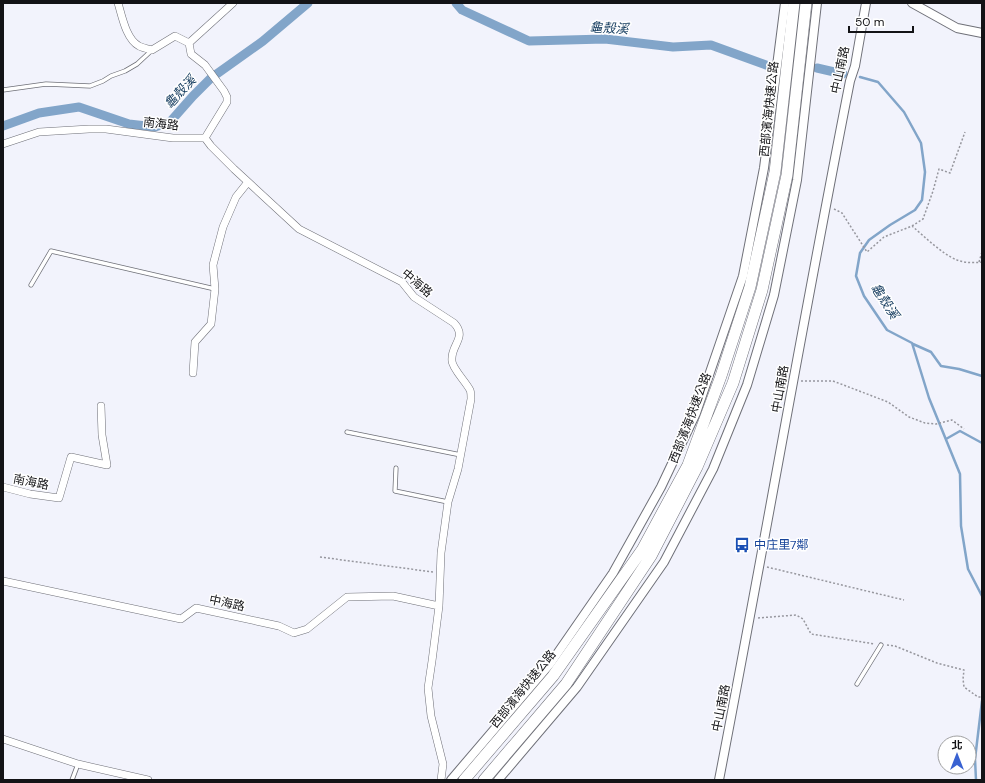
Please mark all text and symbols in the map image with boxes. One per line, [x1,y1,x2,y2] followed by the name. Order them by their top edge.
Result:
[849,8,913,34] scale bar
[855,14,884,30] text: 50 m
[589,18,631,38] water label: 龜殼溪
[827,45,853,95] street label: 中山南路
[756,60,782,158] street label: 西部濱海快速公路
[160,70,201,112] water label: 龜殼溪
[142,114,180,134] street label: 南海路
[398,265,436,301] street label: 中海路
[867,280,904,324] water label: 龜殼溪
[768,364,792,414] street label: 中山南路
[665,370,715,466] street label: 西部濱海快速公路
[12,471,50,493] street label: 南海路
[733,536,751,554] bus stop icon: 中庄里7鄰
[754,537,808,553] place label: 中庄里7鄰
[208,591,246,615] street label: 中海路
[487,647,559,731] street label: 西部濱海快速公路
[709,683,733,733] street label: 中山南路
[937,735,977,775] north arrow
[952,738,963,752] text: 北

